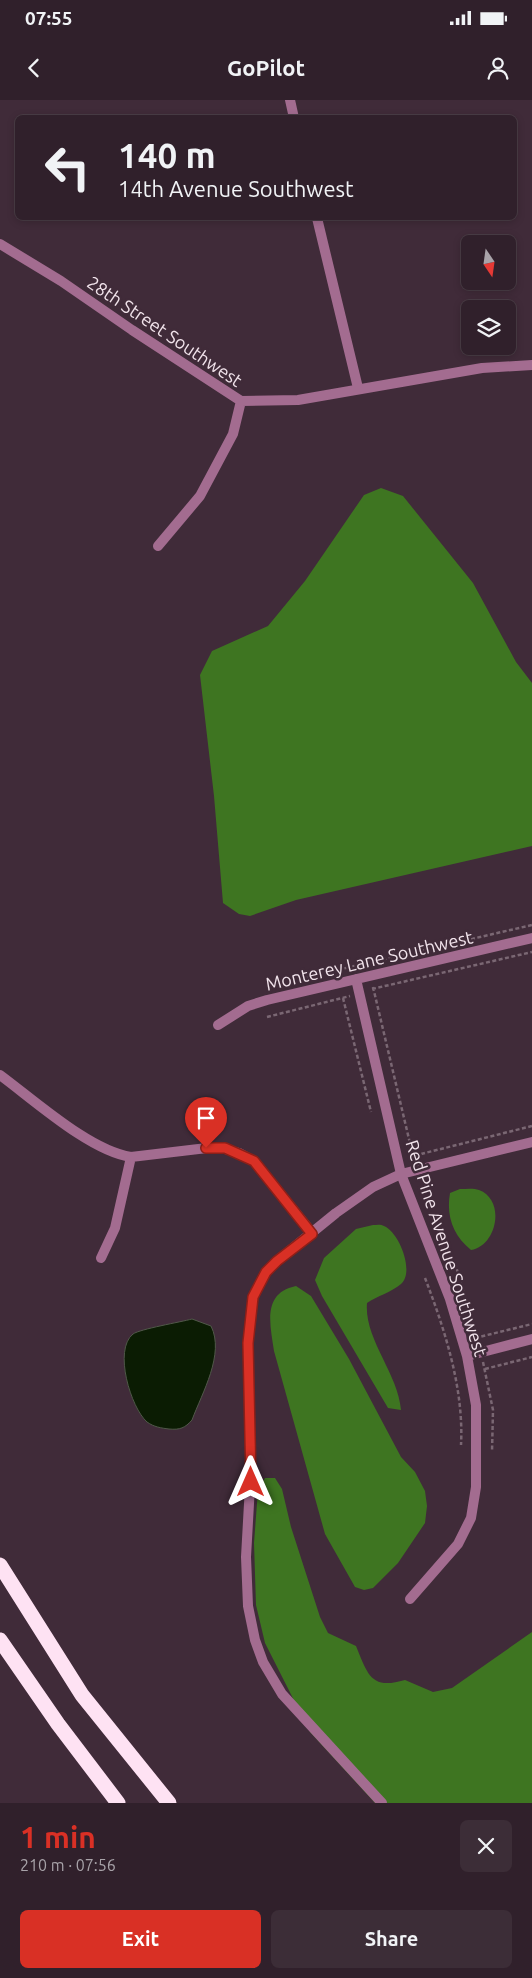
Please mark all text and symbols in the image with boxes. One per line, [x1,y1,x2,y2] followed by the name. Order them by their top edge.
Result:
[25,7,73,29] text: 07:55
[20,54,48,82] icon: back
[484,54,512,82] icon: person
[227,55,305,80] text: GoPilot
[35,135,100,200] icon: left
[118,135,216,175] text: 140 m
[118,176,354,201] text: 14th Avenue Southwest
[461,235,516,290] north arrow
[461,235,516,355] map controls
[84,272,246,390] street label: 28th Street Southwest
[461,300,516,355] button: layers
[263,926,475,994] street label: Monterey Lane Southwest
[185,1097,227,1148] pin
[192,1104,220,1132] icon: arrive
[403,1137,491,1359] street label: Red Pine Avenue Southwest
[224,1455,276,1507] position arrow
[20,1820,96,1854] text: 1 min
[460,1820,512,1872] button: close
[20,1856,116,1874] text: 210 m · 07:56
[20,1910,261,1968] button: Exit
[271,1910,512,1968] button: Share

